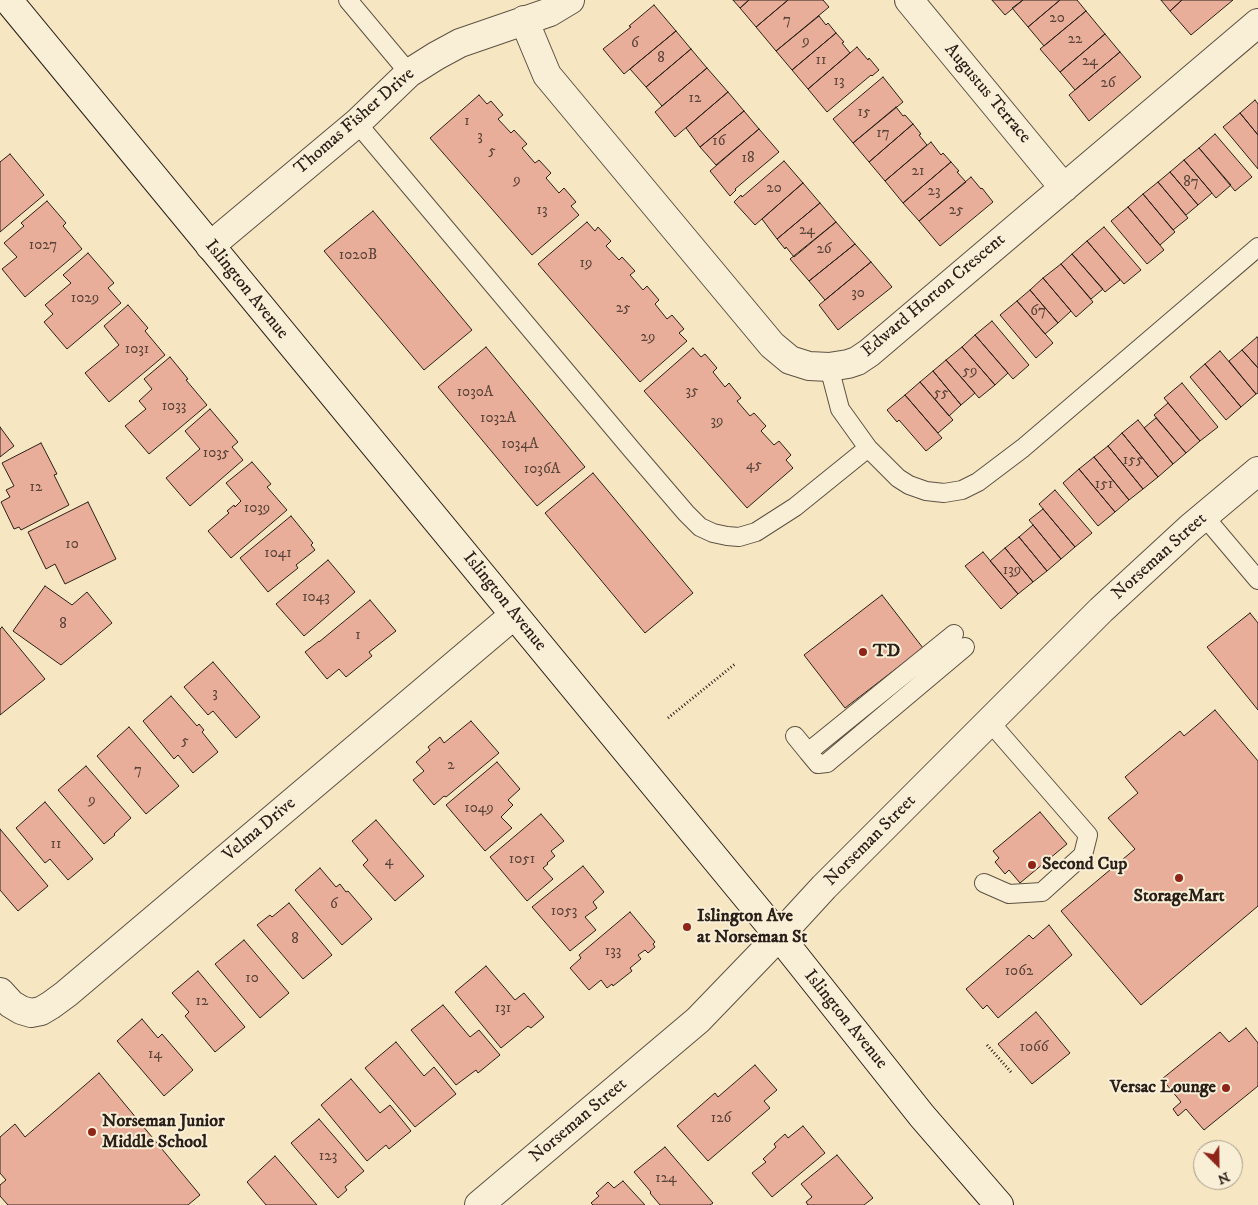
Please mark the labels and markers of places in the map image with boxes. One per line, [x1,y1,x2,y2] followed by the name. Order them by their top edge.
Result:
[873,641,900,663] place label: TD
[857,646,869,658] marker: TD
[1042,854,1127,876] place label: Second Cup
[1026,859,1038,871] marker: Second Cup
[1173,872,1185,884] marker: StorageMart
[1133,886,1225,908] place label: StorageMart
[697,906,807,949] place label: Islington Ave at Norseman St
[681,921,693,933] marker: Islington Ave at Norseman St
[1110,1077,1216,1099] place label: Versac Lounge
[1220,1082,1232,1094] marker: Versac Lounge
[102,1111,225,1154] place label: Norseman Junior Middle School
[86,1126,98,1138] marker: Norseman Junior Middle School

